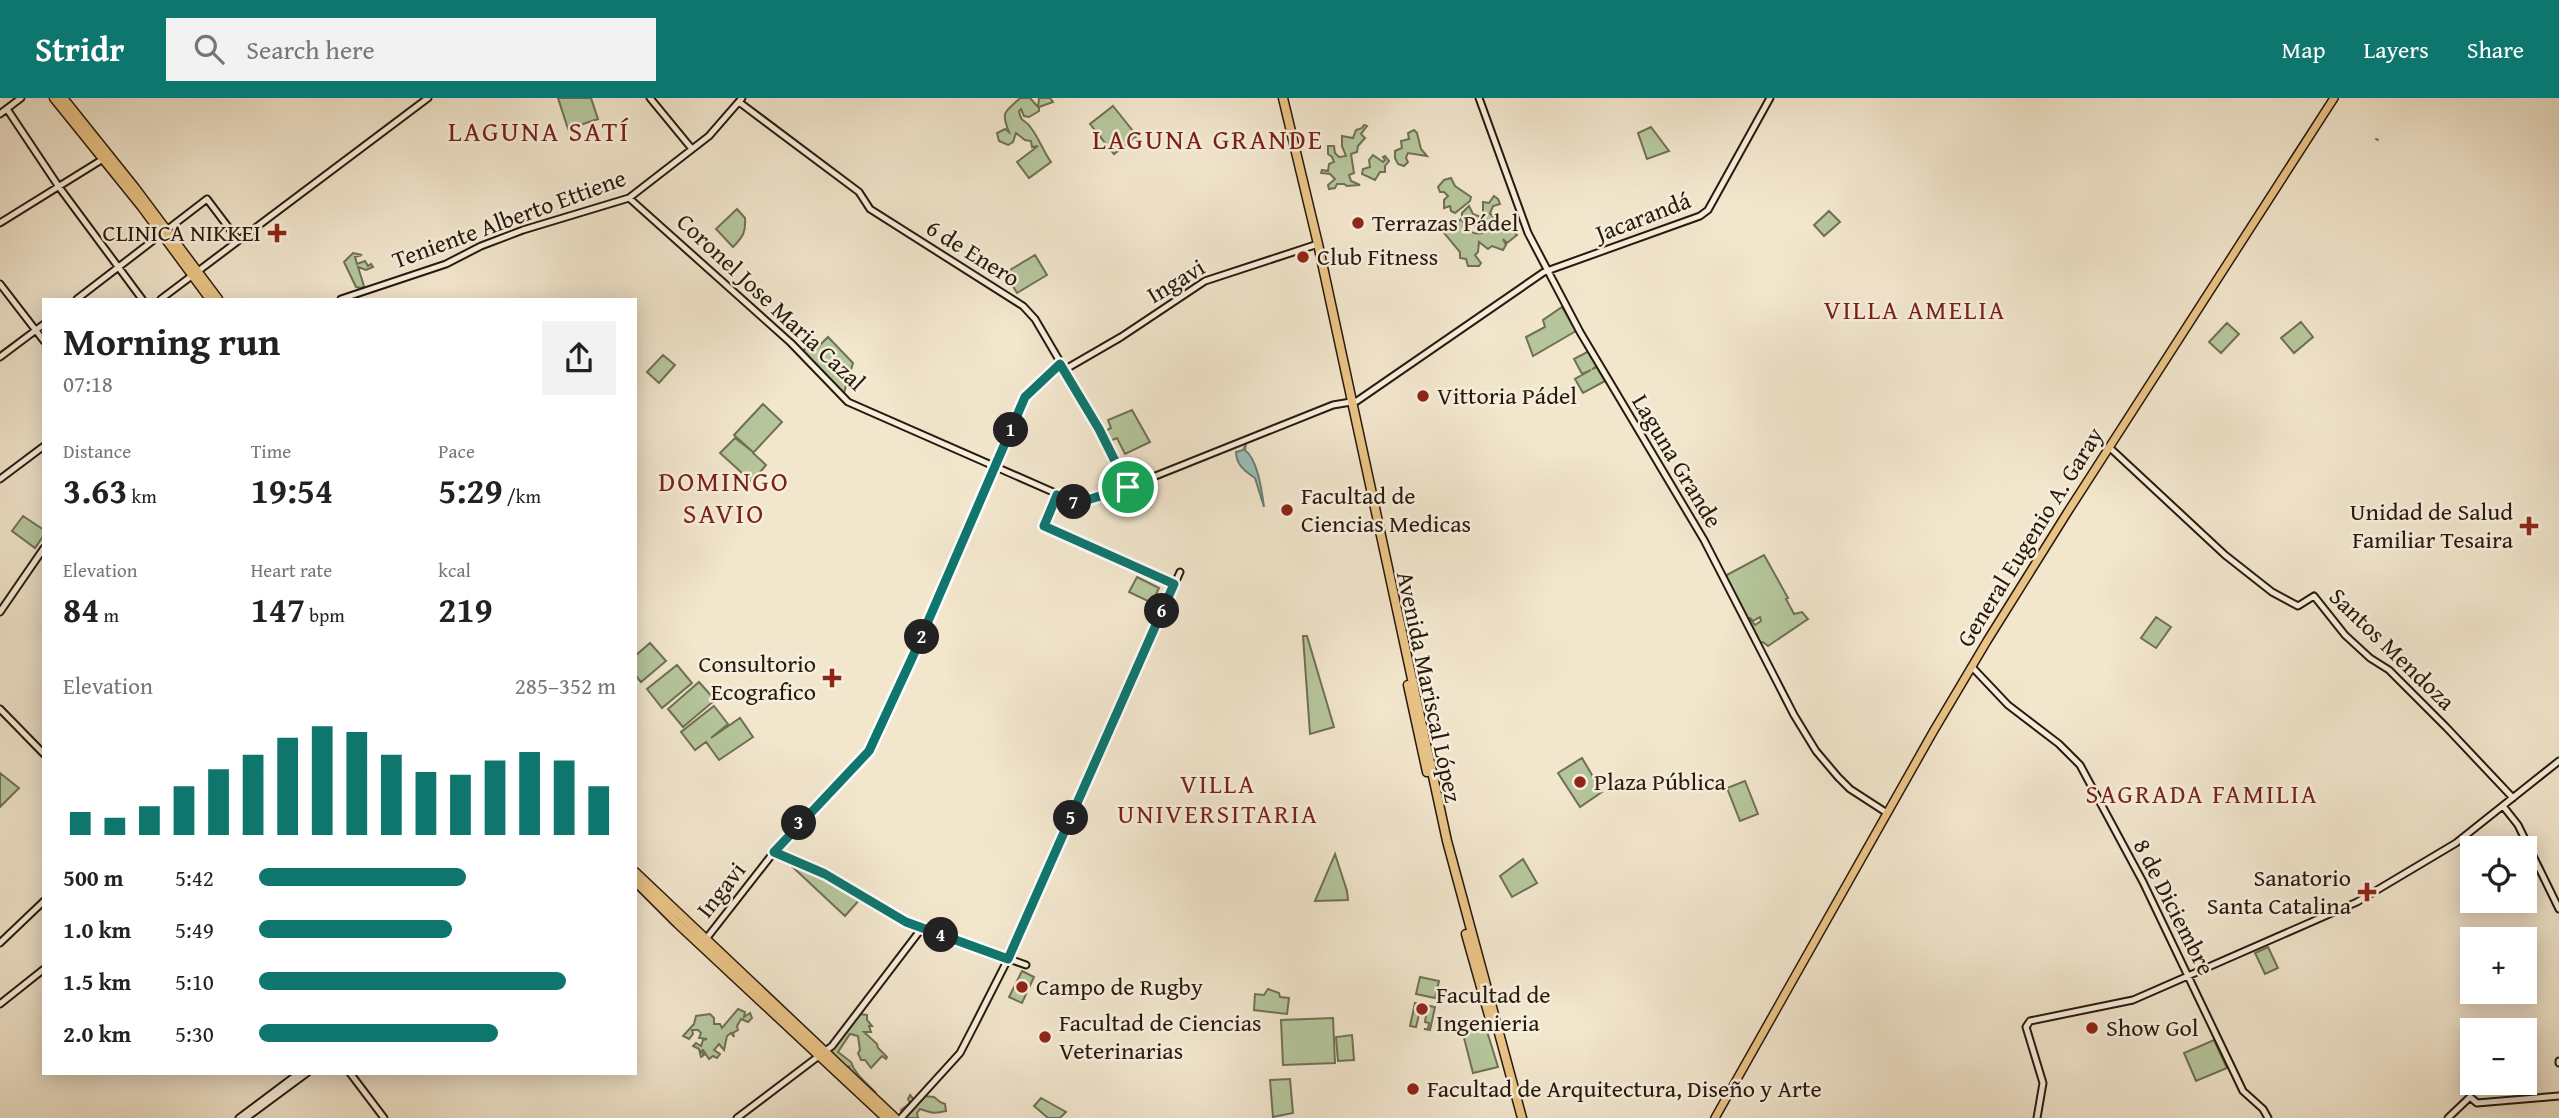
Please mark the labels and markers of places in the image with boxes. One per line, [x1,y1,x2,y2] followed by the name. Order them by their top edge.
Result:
[1372,205,1519,240] place label: Terrazas Pádel
[103,215,261,250] place label: CLINICA NIKKEI
[1350,215,1366,231] marker: Terrazas Pádel
[267,223,287,243] marker: CLINICA NIKKEI
[1317,239,1438,274] place label: Club Fitness
[1295,249,1311,265] marker: Club Fitness
[1437,378,1577,413] place label: Vittoria Pádel
[1415,388,1431,404] marker: Vittoria Pádel
[993,412,1028,448] pin: 1
[1098,457,1158,517] pin
[1301,478,1471,541] place label: Facultad de Ciencias Medicas
[1056,484,1092,520] pin: 7
[2350,494,2514,557] place label: Unidad de Salud Familiar Tesaira
[1279,502,1295,518] marker: Facultad de Ciencias Medicas
[2519,516,2539,536] marker: Unidad de Salud Familiar Tesaira
[1144,594,1180,628] pin: 6
[904,620,940,654] pin: 2
[698,646,816,709] place label: Consultorio Ecografico
[822,668,842,688] marker: Consultorio Ecografico
[1594,764,1727,799] place label: Plaza Pública
[1572,774,1588,790] marker: Plaza Pública
[1054,800,1088,836] pin: 5
[782,806,816,840] pin: 3
[2207,860,2352,923] place label: Sanatorio Santa Catalina
[2357,882,2377,902] marker: Sanatorio Santa Catalina
[923,918,958,952] pin: 4
[1036,969,1203,1004] place label: Campo de Rugby
[1436,977,1550,1040] place label: Facultad de Ingenieria
[1014,979,1030,995] marker: Campo de Rugby
[1414,1001,1430,1017] marker: Facultad de Ingenieria
[1059,1005,1262,1068] place label: Facultad de Ciencias Veterinarias
[2106,1010,2199,1045] place label: Show Gol
[2084,1020,2100,1036] marker: Show Gol
[1037,1029,1053,1045] marker: Facultad de Ciencias Veterinarias
[1427,1071,1822,1106] place label: Facultad de Arquitectura, Diseño y Arte
[1405,1081,1421,1097] marker: Facultad de Arquitectura, Diseño y Arte

